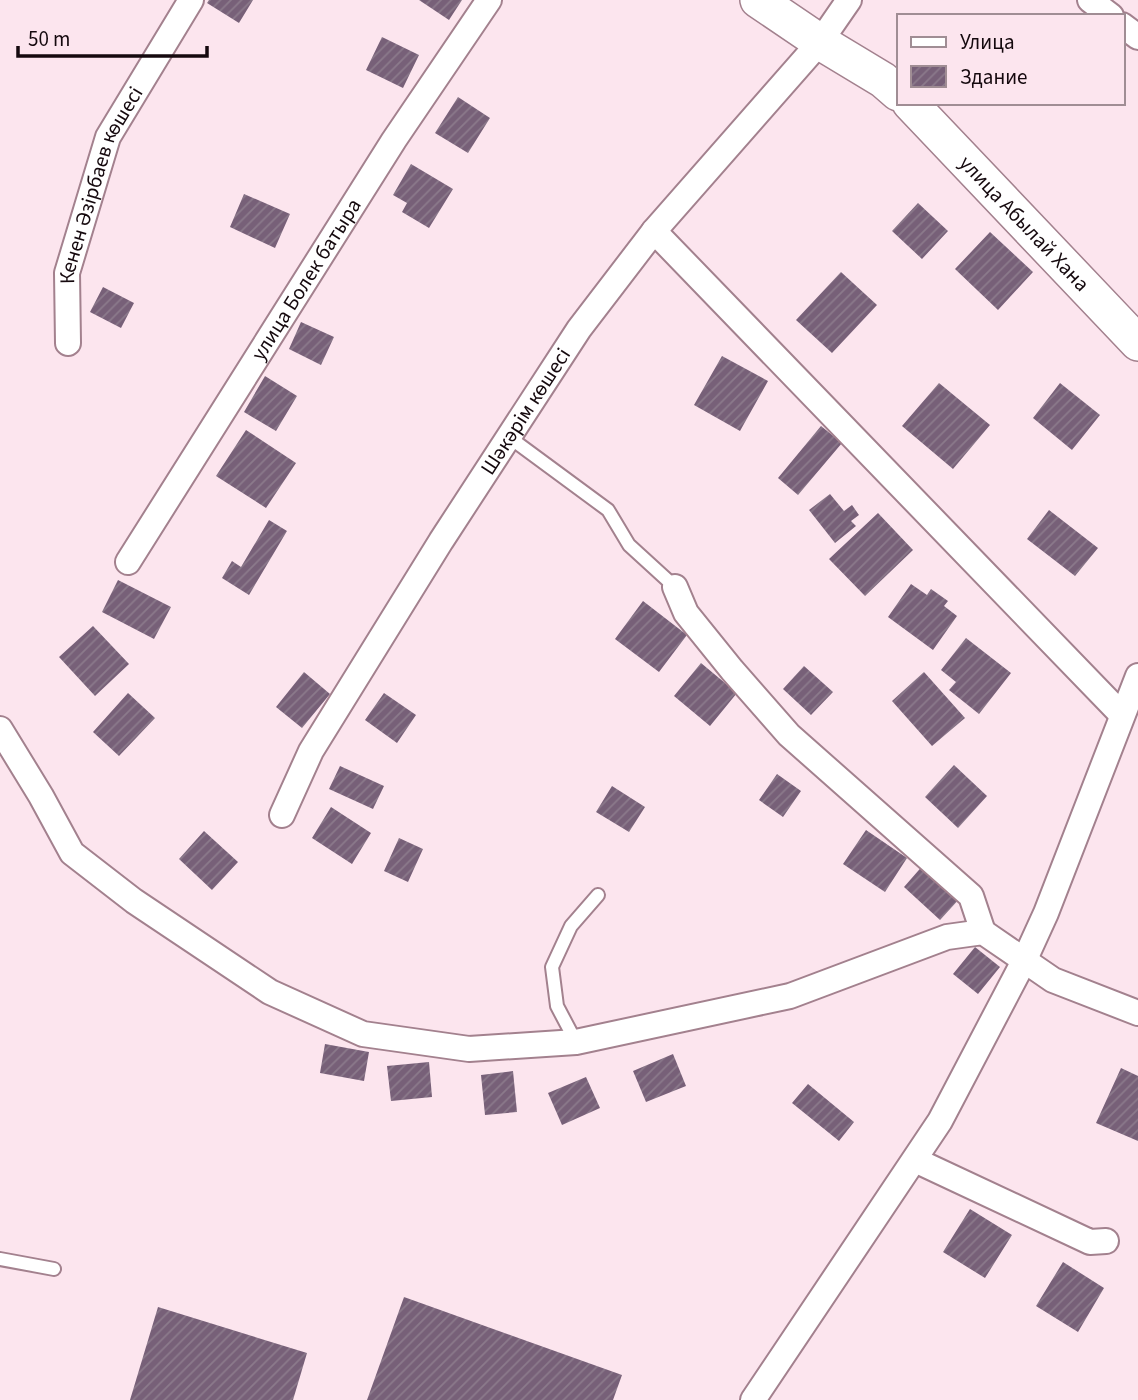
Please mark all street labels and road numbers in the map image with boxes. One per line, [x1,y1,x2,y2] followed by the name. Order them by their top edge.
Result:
[52,81,150,284] street label: Кенен Әзірбаев көшесі
[952,149,1096,298] street label: улица Абылай Хана
[244,193,368,366] street label: улица Болек батыра
[473,342,578,481] street label: Шәкәрім көшесі

